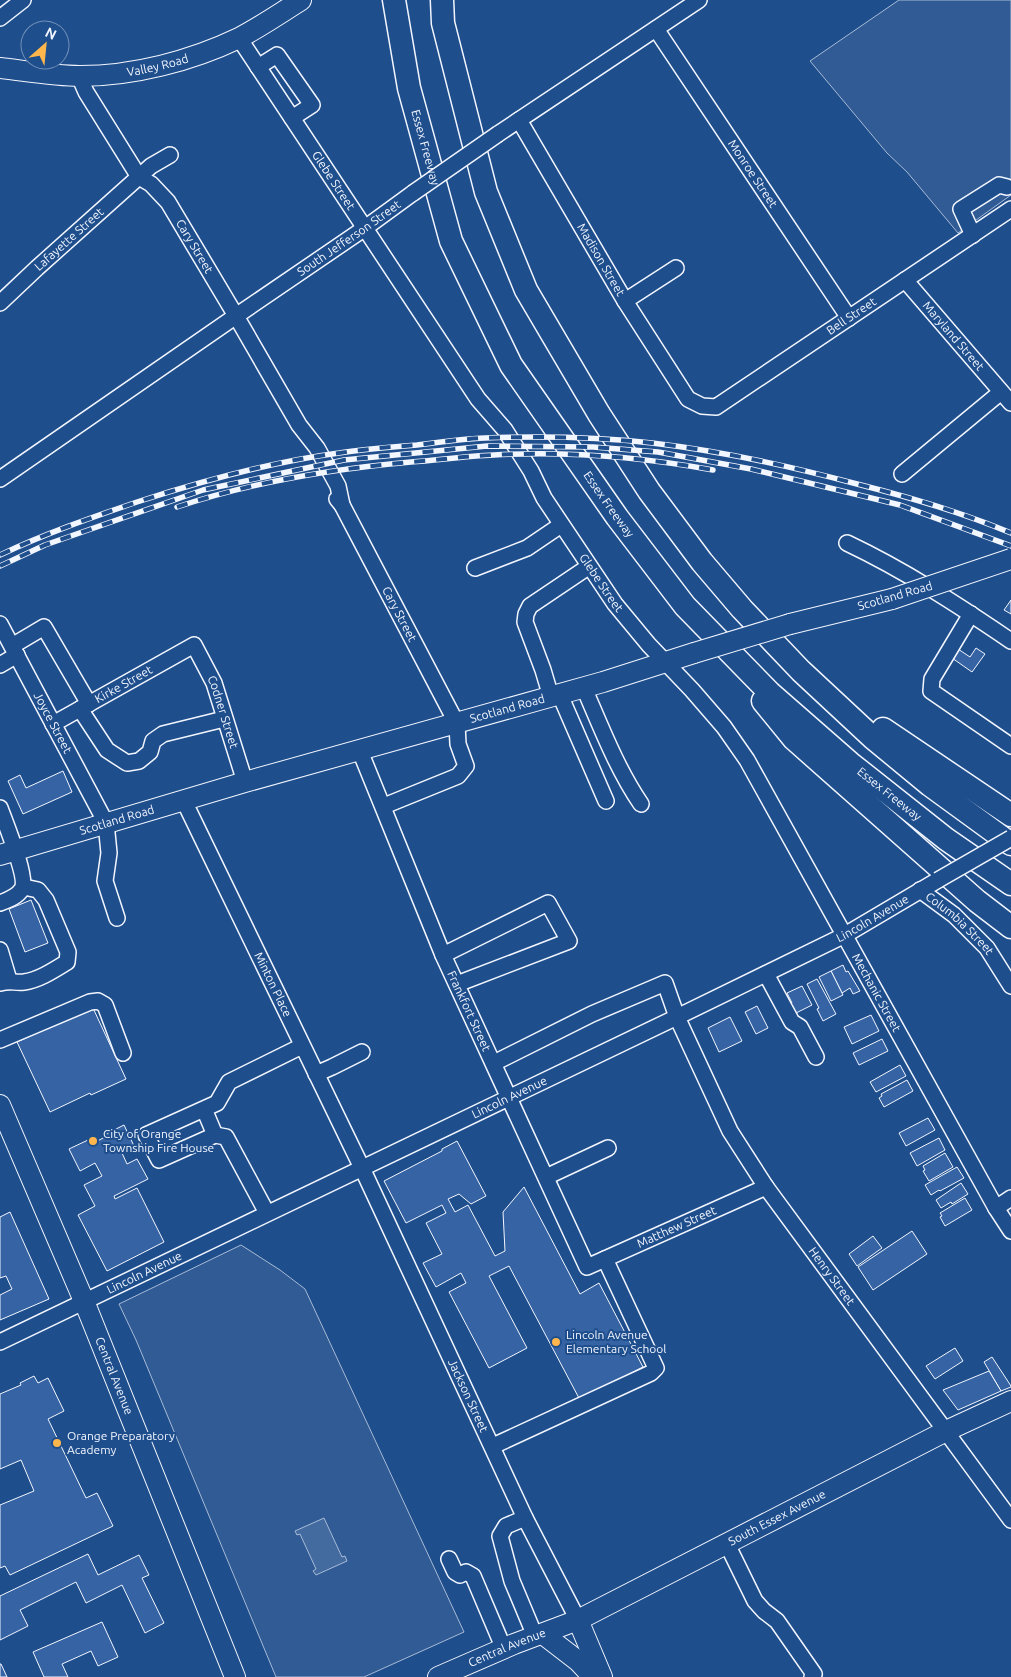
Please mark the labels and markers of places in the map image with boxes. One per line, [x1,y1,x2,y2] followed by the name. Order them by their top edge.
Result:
[103,1127,214,1154] place label: City of Orange Township Fire House
[87,1135,99,1147] marker: City of Orange Township Fire House
[566,1328,666,1355] place label: Lincoln Avenue Elementary School
[550,1336,562,1348] marker: Lincoln Avenue Elementary School
[67,1429,175,1456] place label: Orange Preparatory Academy
[51,1437,63,1449] marker: Orange Preparatory Academy

